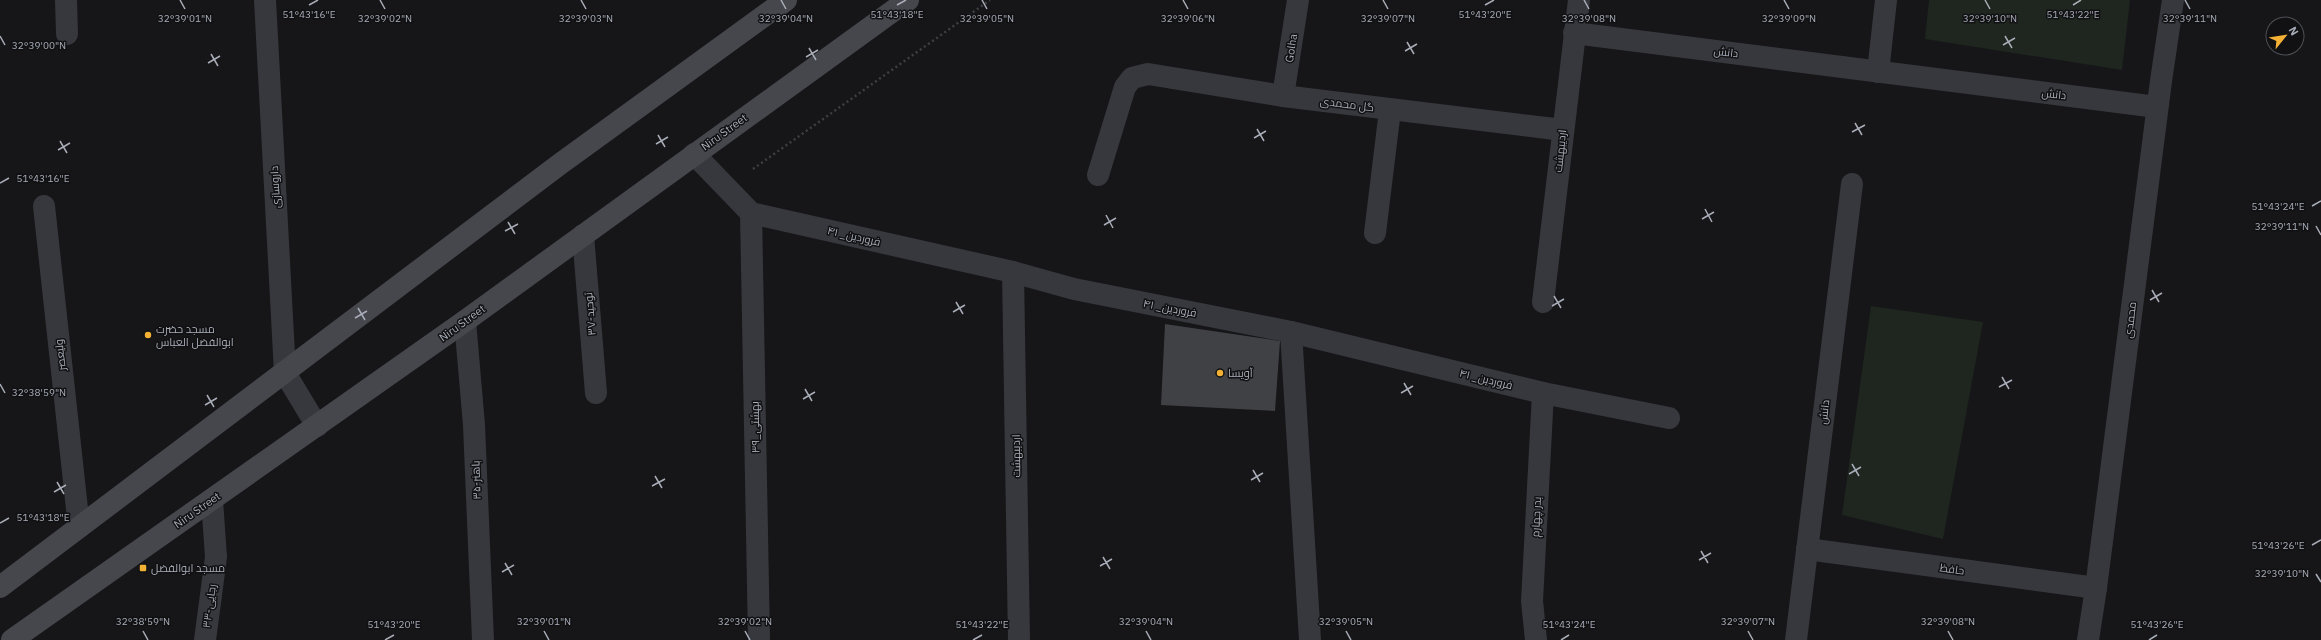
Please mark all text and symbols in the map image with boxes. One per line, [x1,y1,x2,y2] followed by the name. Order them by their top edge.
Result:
[282,8,336,21] text: 51°43'16"E
[870,8,924,21] text: 51°43'18"E
[1458,8,1512,21] text: 51°43'20"E
[2046,8,2100,21] text: 51°43'22"E
[158,12,212,25] text: 32°39'01"N
[358,12,412,25] text: 32°39'02"N
[559,12,613,25] text: 32°39'03"N
[759,12,813,25] text: 32°39'04"N
[960,12,1014,25] text: 32°39'05"N
[1161,12,1215,25] text: 32°39'06"N
[1361,12,1415,25] text: 32°39'07"N
[1562,12,1616,25] text: 32°39'08"N
[1762,12,1816,25] text: 32°39'09"N
[1963,12,2017,25] text: 32°39'10"N
[2163,12,2217,25] text: 32°39'11"N
[2265,16,2305,56] north arrow
[2286,24,2302,38] text: N
[1282,33,1300,63] street label: Golha
[12,39,66,52] text: 32°39'00"N
[1713,44,1739,60] street label: دانش
[2041,86,2067,102] street label: دانش
[1319,94,1375,114] street label: گل محمدی
[698,111,750,153] street label: Niru Street
[1551,129,1569,173] street label: اردیبهشت
[267,166,283,208] street label: داروسازی
[16,172,70,185] text: 51°43'16"E
[2251,200,2305,213] text: 51°43'24"E
[2255,220,2309,233] text: 32°39'11"N
[826,223,882,249] street label: ۴۱ _فروردین
[581,292,599,336] street label: ۳۷-توحید
[1142,296,1198,320] street label: ۴۱ _فروردین
[2121,301,2139,339] street label: محمدی
[436,302,488,344] street label: Niru Street
[156,322,234,349] place label: مسجد حضرت ابوالفضل العباس
[143,330,153,340] marker: مسجد حضرت ابوالفضل العباس
[51,339,69,372] street label: ولیعصر
[1228,366,1253,380] place label: آویسا
[1458,366,1514,392] street label: ۴۱ _فروردین
[1215,368,1225,378] marker: آویسا
[12,386,66,399] text: 32°38'59"N
[1816,399,1832,425] street label: دانش
[748,401,762,453] street label: ۳۹_بهشتی
[1009,434,1023,478] street label: اردیبهشت
[468,460,484,500] street label: ۳۵-باهنر
[171,489,223,531] street label: Niru Street
[1528,496,1545,538] street label: بدر چهارم
[16,511,70,524] text: 51°43'18"E
[2251,539,2305,552] text: 51°43'26"E
[1939,560,1965,578] street label: حافظ
[151,561,225,575] place label: مسجد ابوالفضل
[138,563,148,573] marker: مسجد ابوالفضل
[2255,567,2309,580] text: 32°39'10"N
[199,583,219,629] street label: ۳۳-رجایی
[116,615,170,628] text: 32°38'59"N
[517,615,571,628] text: 32°39'01"N
[718,615,772,628] text: 32°39'02"N
[1119,615,1173,628] text: 32°39'04"N
[1319,615,1373,628] text: 32°39'05"N
[1721,615,1775,628] text: 32°39'07"N
[1921,615,1975,628] text: 32°39'08"N
[367,618,421,631] text: 51°43'20"E
[955,618,1009,631] text: 51°43'22"E
[1542,618,1596,631] text: 51°43'24"E
[2130,618,2184,631] text: 51°43'26"E

